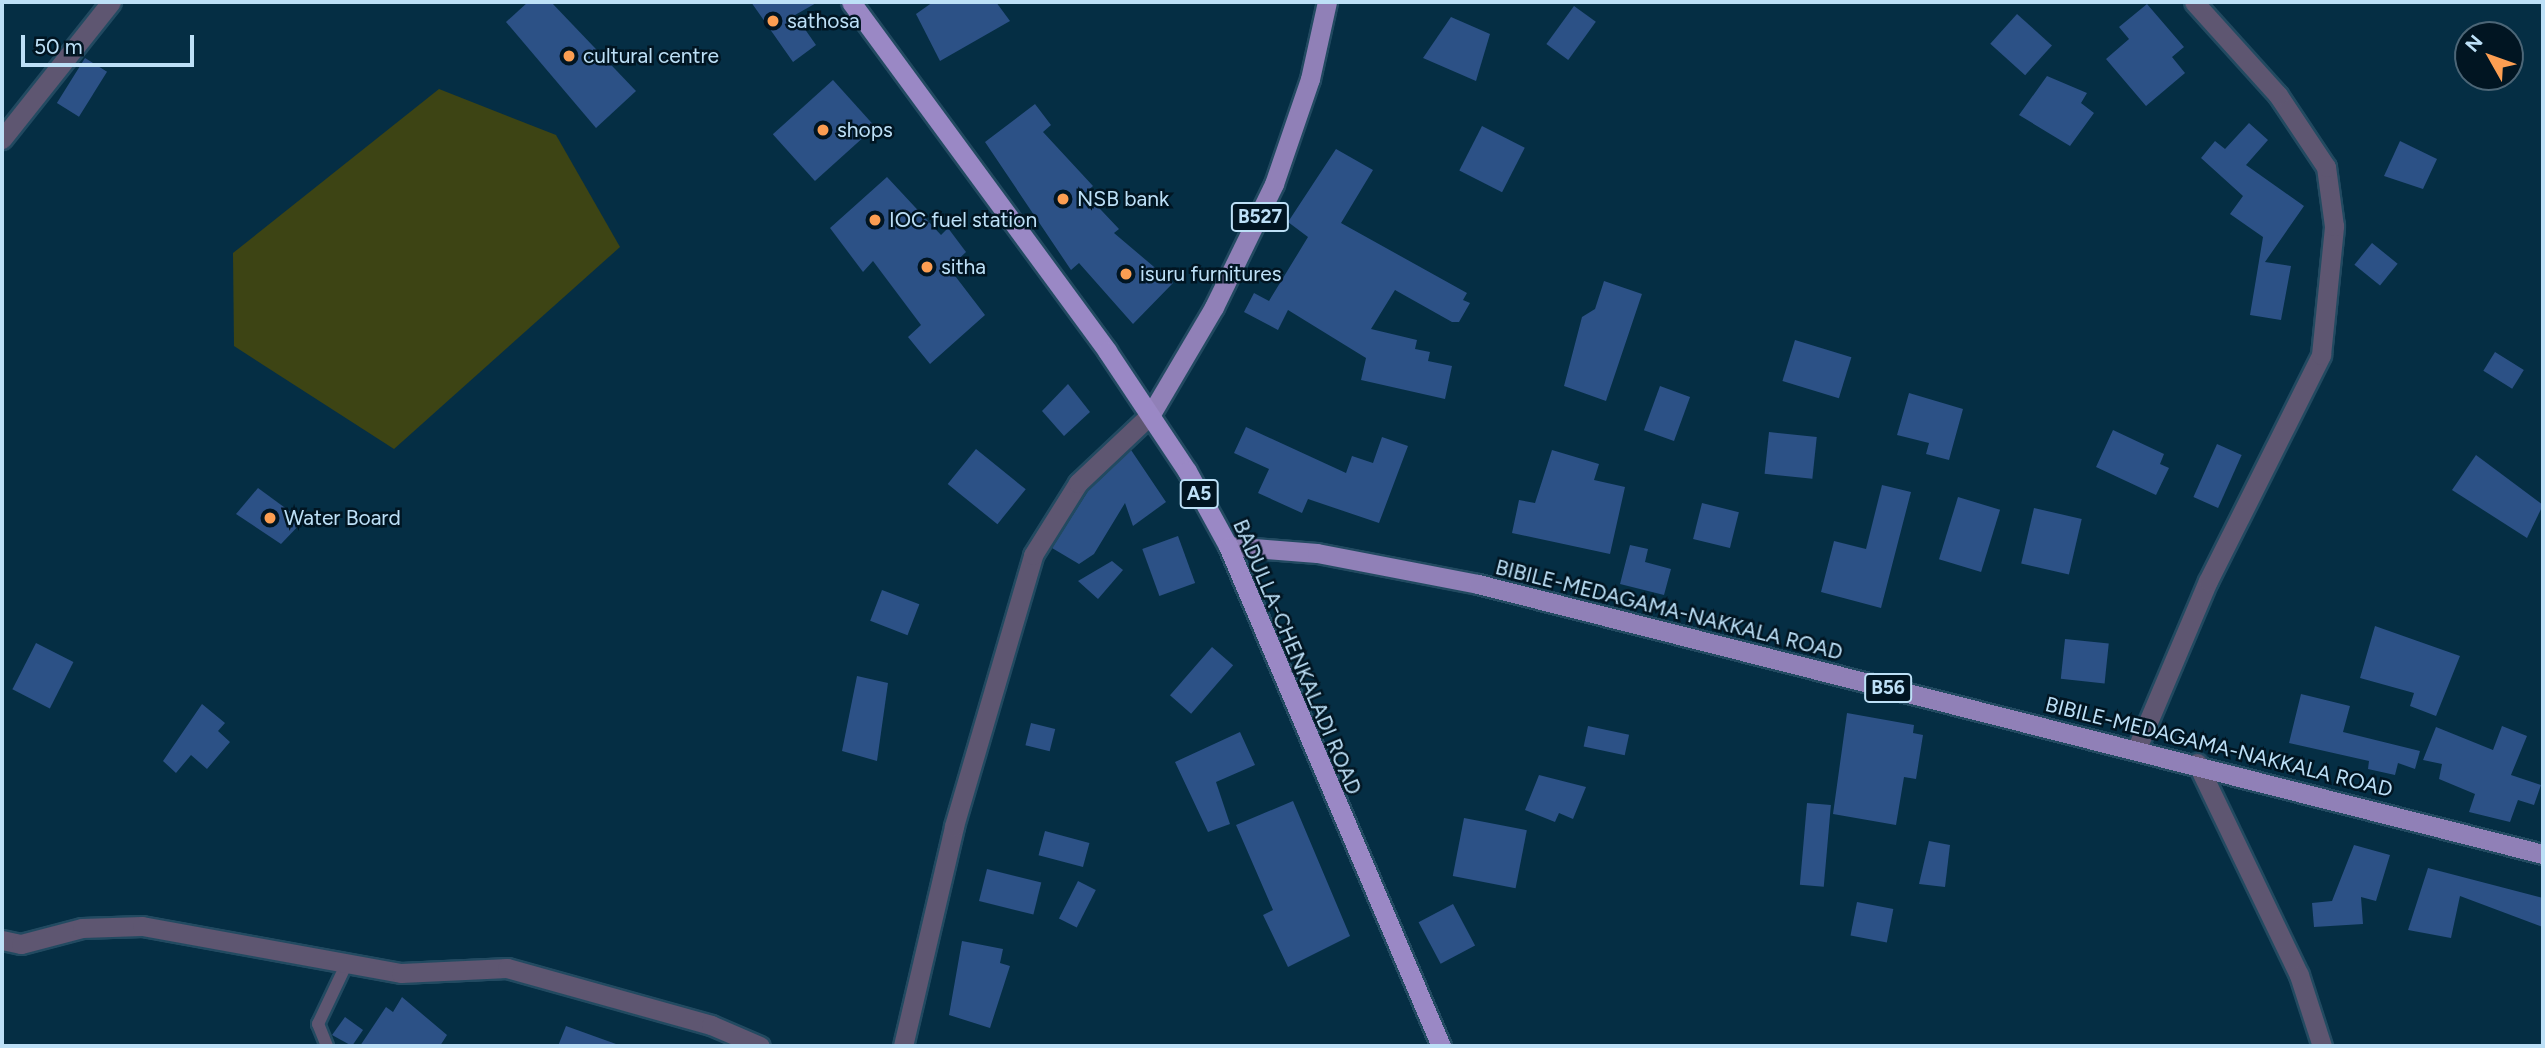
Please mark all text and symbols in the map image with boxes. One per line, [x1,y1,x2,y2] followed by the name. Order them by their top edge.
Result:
[787,8,860,34] place label: sathosa
[765,13,781,29] marker: sathosa
[24,21,198,65] scale bar
[2454,21,2524,91] north arrow
[2461,30,2488,56] text: N
[34,34,83,59] text: 50 m
[583,43,719,69] place label: cultural centre
[561,48,577,64] marker: cultural centre
[837,117,893,143] place label: shops
[815,122,831,138] marker: shops
[1077,186,1169,212] place label: NSB bank
[1055,191,1071,207] marker: NSB bank
[1230,202,1290,232] road number: B527
[889,207,1037,233] place label: IOC fuel station
[867,212,883,228] marker: IOC fuel station
[941,254,986,280] place label: sitha
[919,259,935,275] marker: sitha
[1140,261,1282,287] place label: isuru furnitures
[1118,266,1134,282] marker: isuru furnitures
[1178,478,1220,509] road number: A5
[284,505,401,531] place label: Water Board
[262,510,278,526] marker: Water Board
[1228,516,1366,798] street label: BADULLA-CHENKALADI ROAD
[1493,555,1845,665] street label: BIBILE-MEDAGAMA-NAKKALA ROAD
[1864,673,1912,704] road number: B56
[2043,692,2395,802] street label: BIBILE-MEDAGAMA-NAKKALA ROAD

